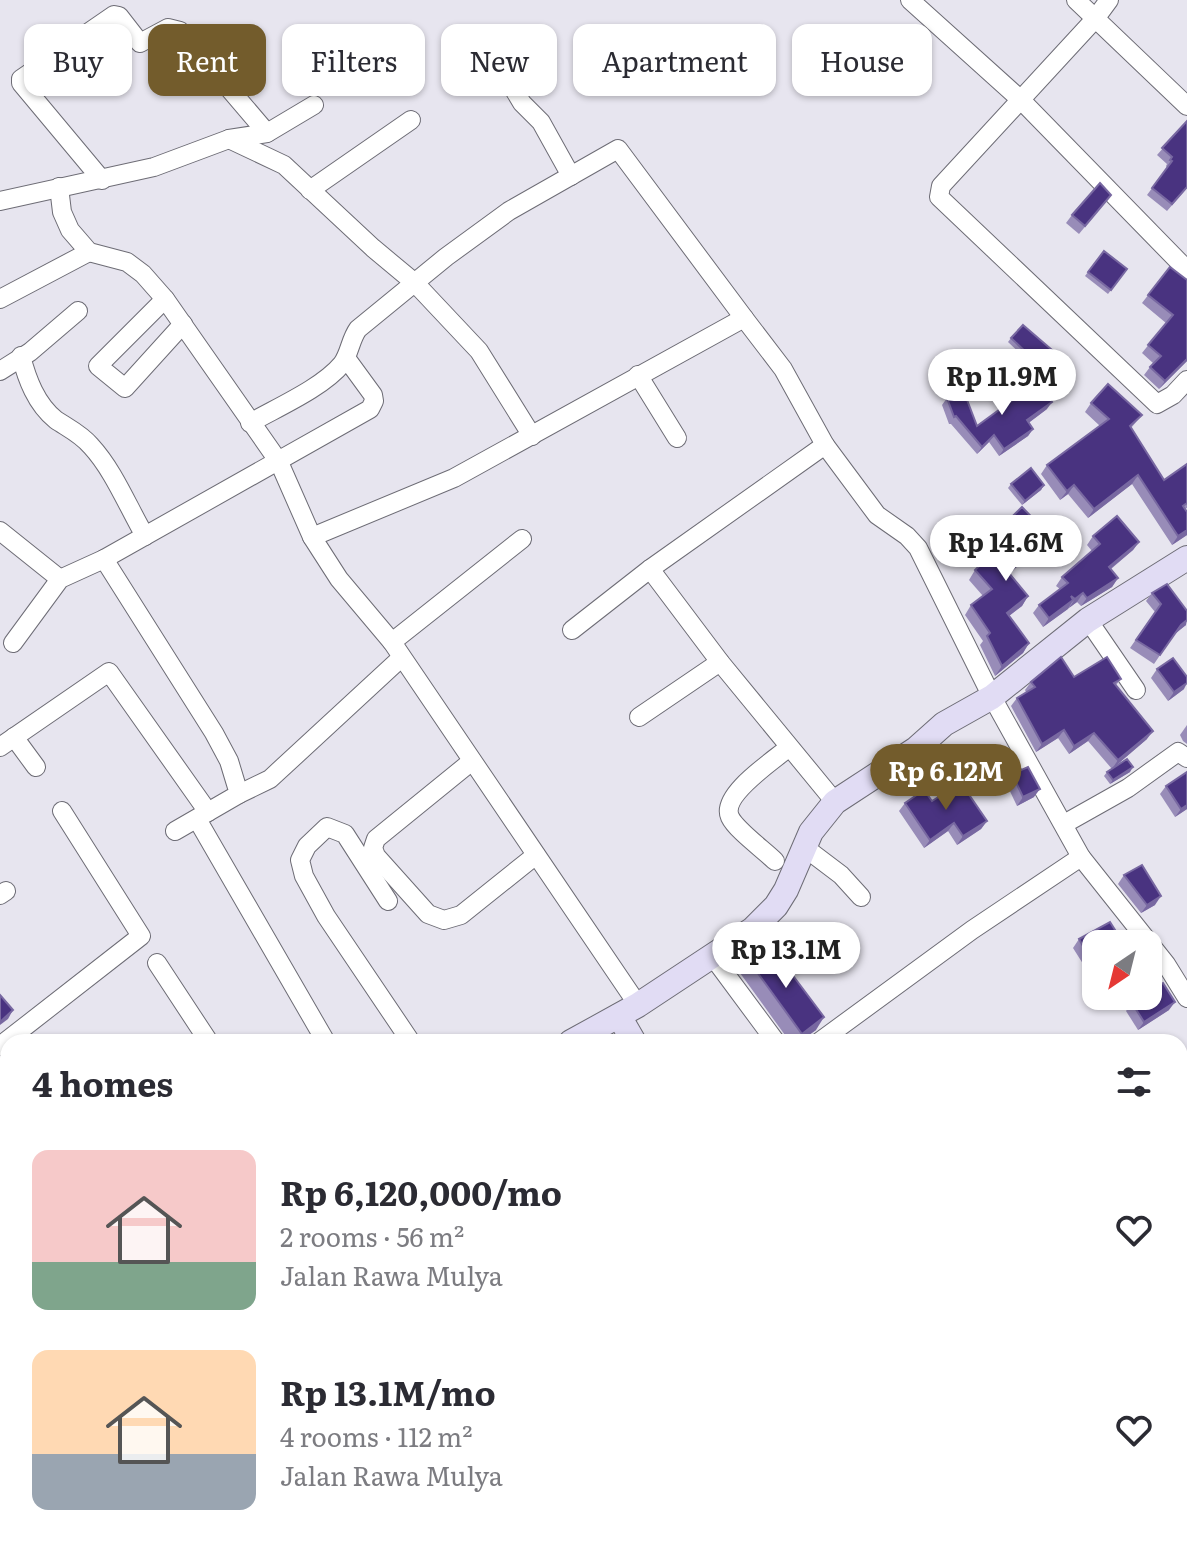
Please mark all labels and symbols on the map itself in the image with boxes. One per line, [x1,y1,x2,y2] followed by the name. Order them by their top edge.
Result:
[919,349,1085,417] pin: Rp 11.9M
[923,515,1089,583] pin: Rp 14.6M
[863,744,1029,812] pin: Rp 6.12M
[703,922,869,990] pin: Rp 13.1M
[1082,930,1162,1010] north arrow

